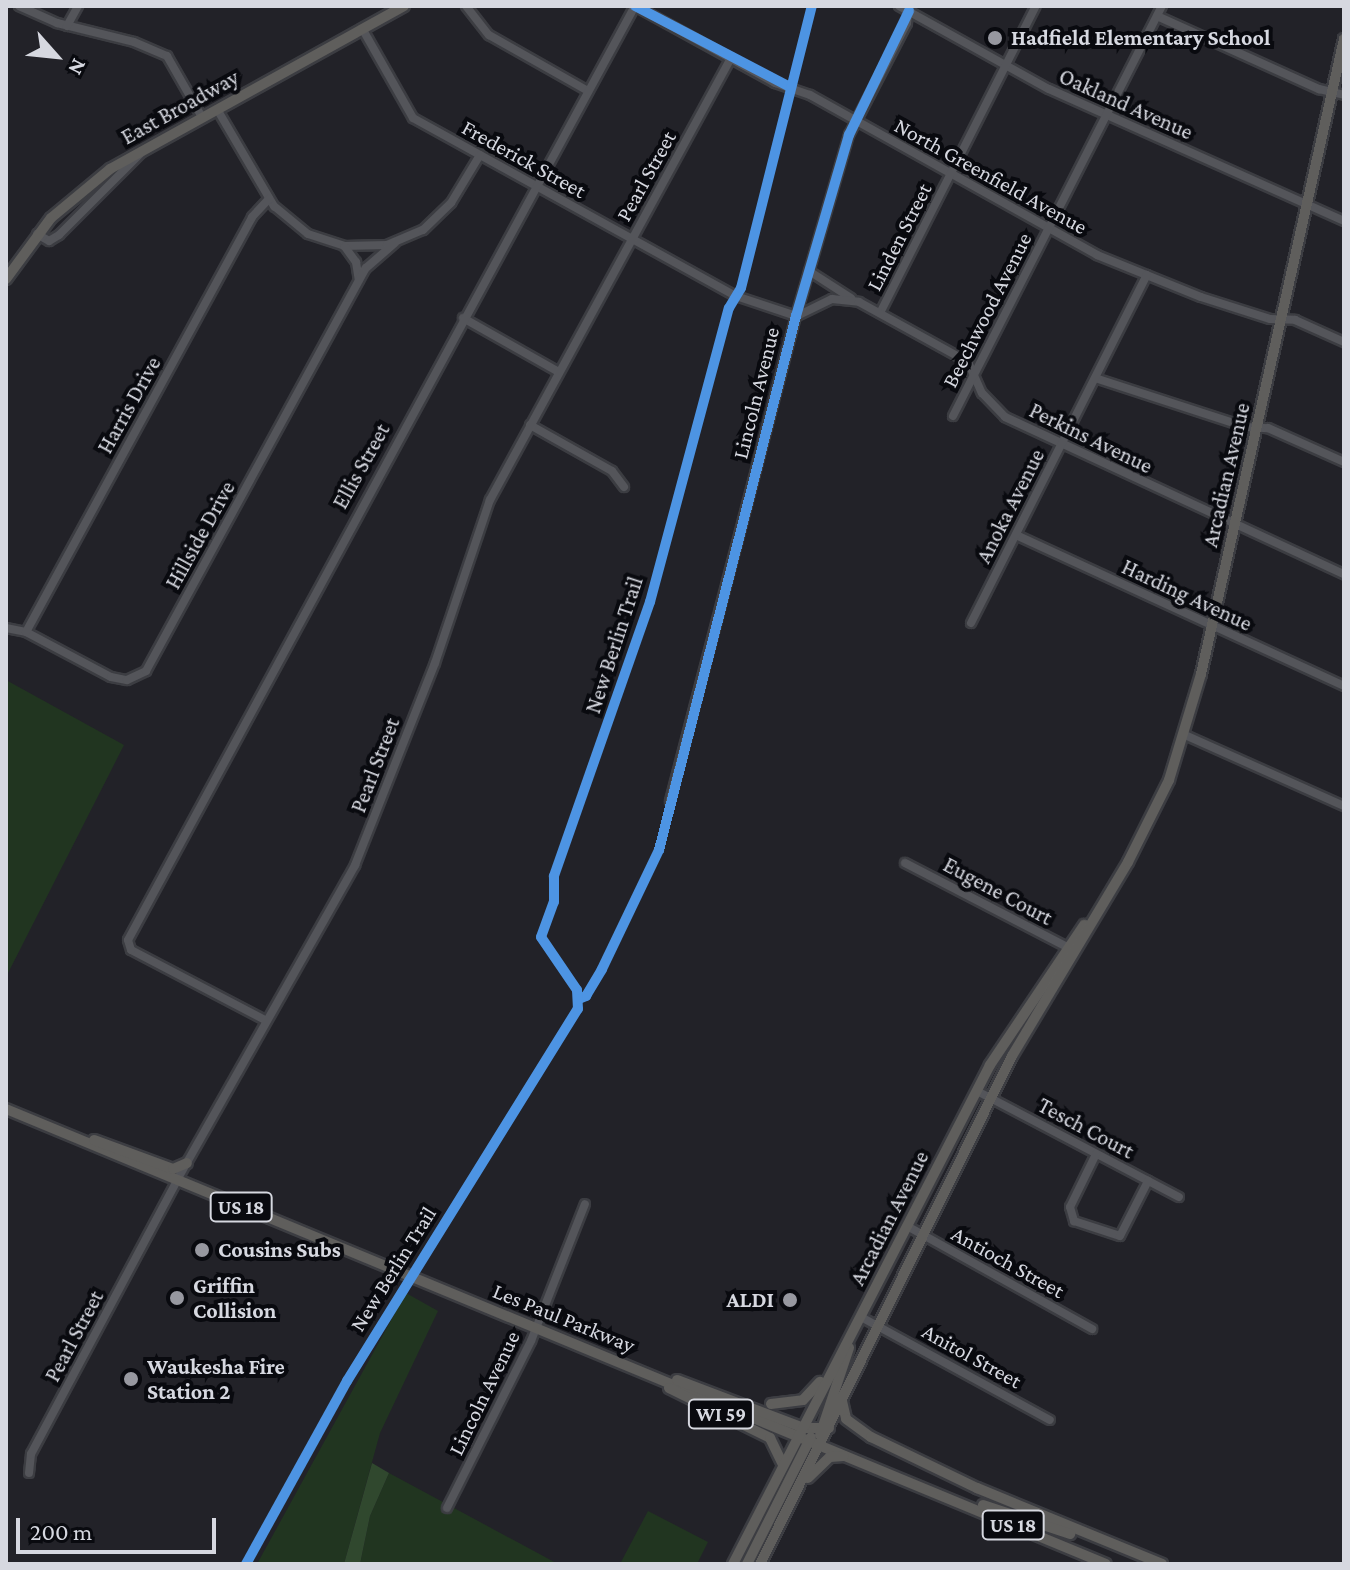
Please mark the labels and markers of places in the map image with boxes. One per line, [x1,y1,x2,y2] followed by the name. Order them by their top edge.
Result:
[1011,25,1270,51] place label: Hadfield Elementary School
[986,29,1004,47] marker: Hadfield Elementary School
[218,1237,341,1263] place label: Cousins Subs
[193,1241,211,1259] marker: Cousins Subs
[193,1272,276,1324] place label: Griffin Collision
[726,1287,774,1313] place label: ALDI
[168,1289,186,1307] marker: Griffin Collision
[781,1291,799,1309] marker: ALDI
[147,1353,285,1404] place label: Waukesha Fire Station 2
[122,1370,140,1388] marker: Waukesha Fire Station 2

